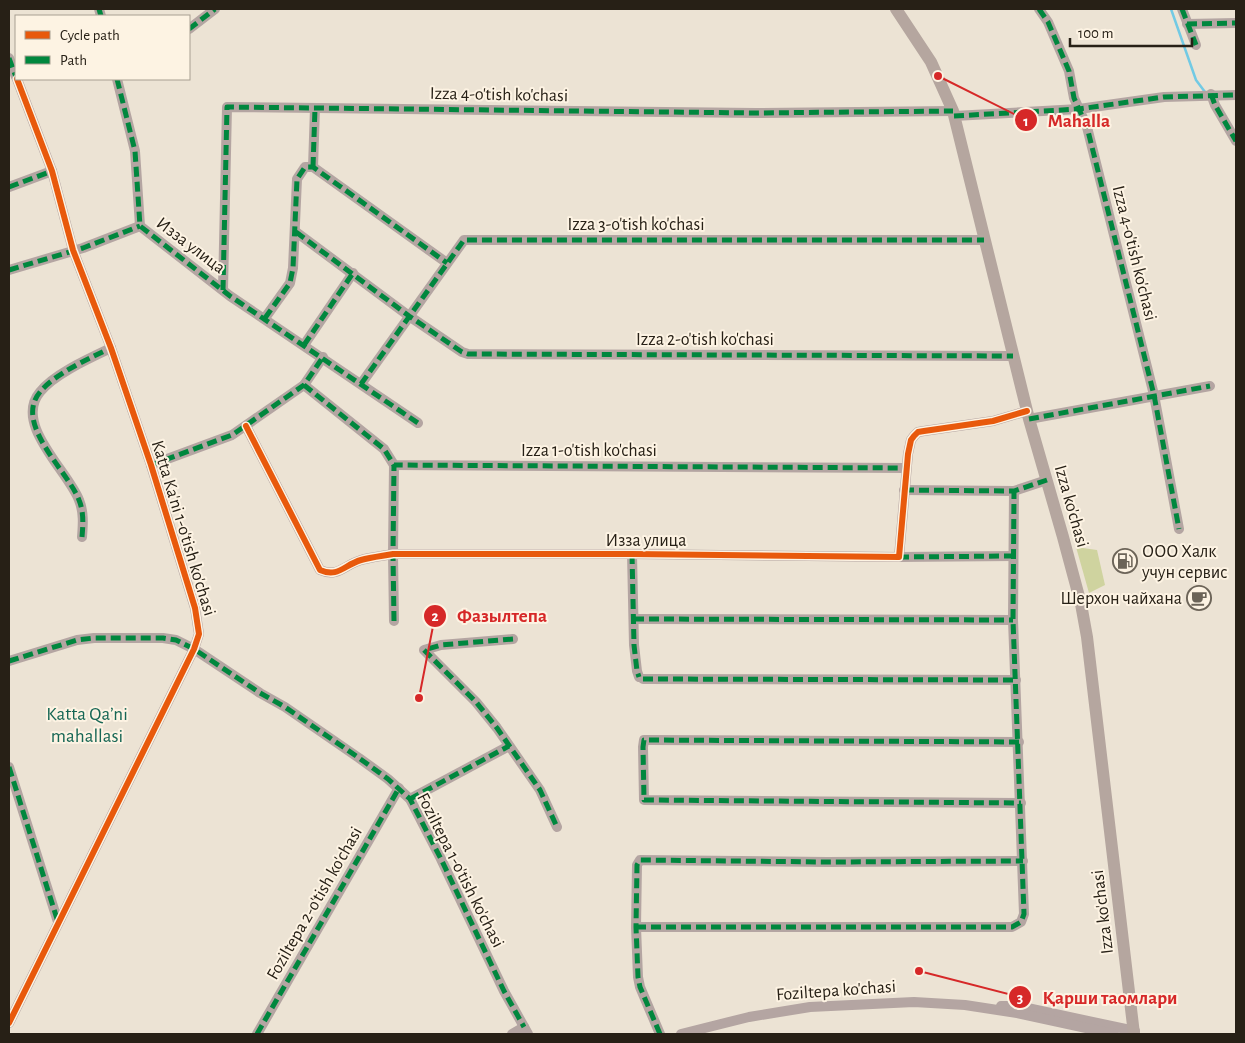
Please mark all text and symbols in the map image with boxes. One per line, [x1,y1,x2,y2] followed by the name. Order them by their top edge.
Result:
[15,15,190,80] legend
[1070,15,1192,47] scale bar
[1078,26,1113,41] text: 100 m
[60,28,120,43] text: Cycle path
[60,53,87,68] text: Path
[430,85,568,105] street label: Izza 4-o'tish ko'chasi
[1013,103,1121,137] callout: Mahalla
[1048,112,1110,131] text: Mahalla
[1023,114,1029,129] text: 1
[1109,184,1160,323] street label: Izza 4-o'tish ko'chasi
[153,214,228,277] street label: Изза улица
[567,216,705,234] street label: Izza 3-o'tish ko'chasi
[636,331,774,349] street label: Izza 2-o'tish ko'chasi
[148,438,218,618] street label: Katta Ka'ni 1-o'tish ko'chasi
[521,442,657,460] street label: Izza 1-o'tish ko'chasi
[1051,463,1091,549] street label: Izza ko'chasi
[605,532,687,550] street label: Изза улица
[1141,543,1228,582] place label: ООО Халк учун сервис
[1112,548,1138,574] fuel station icon: ООО Халк учун сервис
[1186,585,1212,611] cafe icon: Шерхон чайхана
[1060,590,1182,608] place label: Шерхон чайхана
[422,599,557,633] callout: Фазылтепа
[457,607,547,626] text: Фазылтепа
[431,609,439,624] text: 2
[46,705,128,746] district label: Katta Qaʼni mahallasi
[413,790,507,951] street label: Foziltepa 1-o'tish ko'chasi
[264,824,366,983] street label: Foziltepa 2-o'tish ko'chasi
[1089,869,1117,955] street label: Izza ko'chasi
[776,978,897,1004] street label: Foziltepa ko'chasi
[1008,980,1187,1014] callout: Қарши таомлари
[1043,989,1177,1008] text: Қарши таомлари
[1017,991,1023,1006] text: 3

